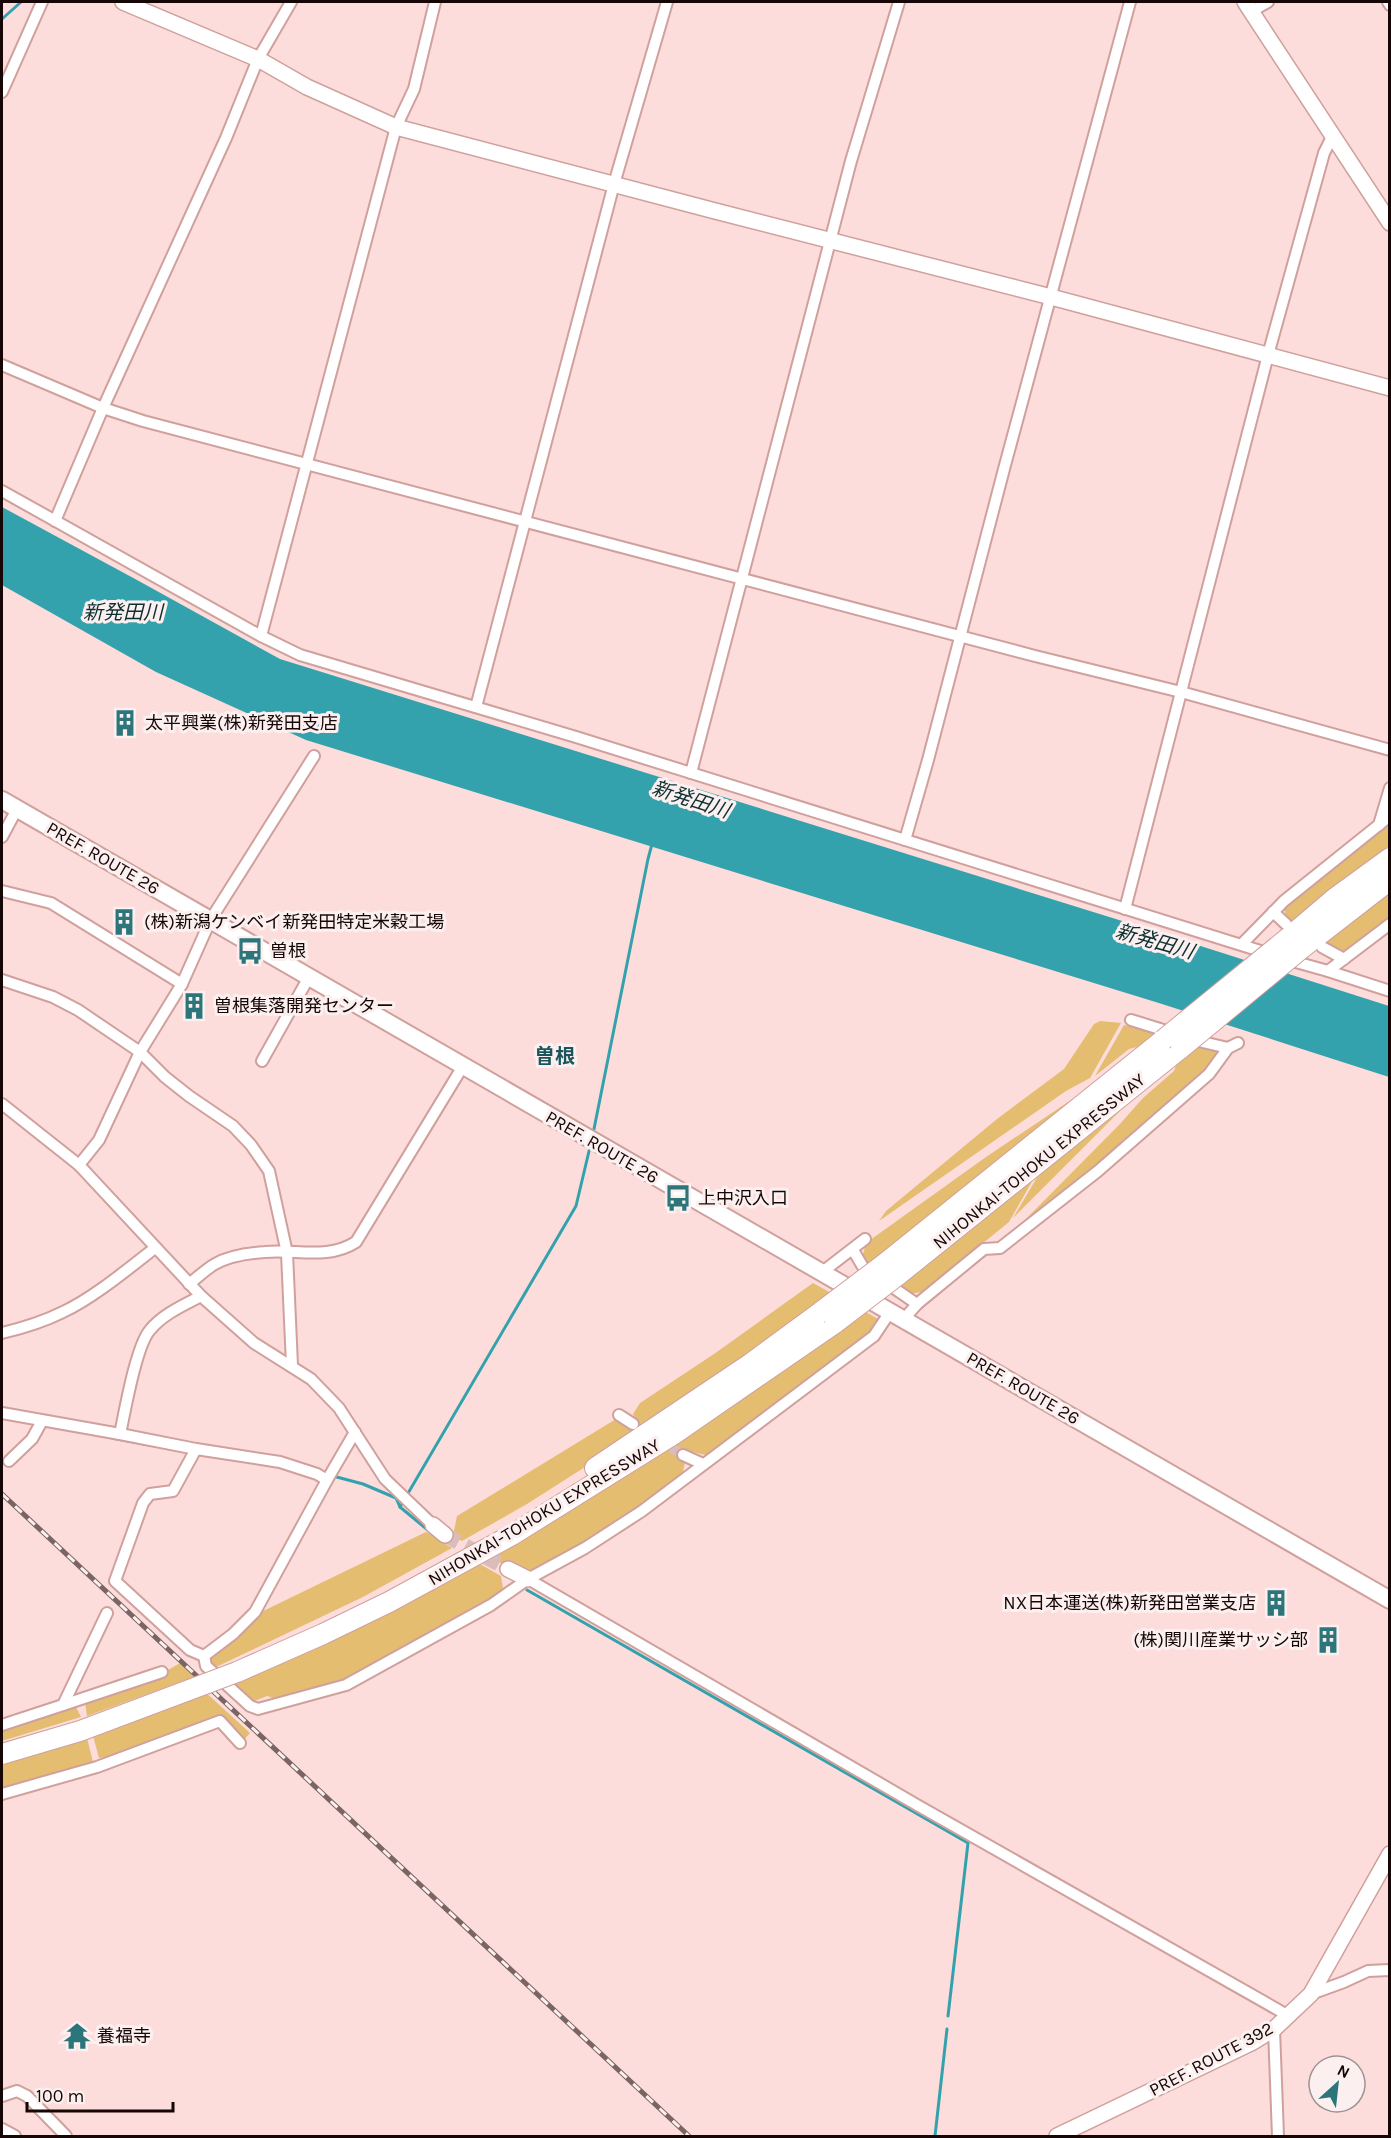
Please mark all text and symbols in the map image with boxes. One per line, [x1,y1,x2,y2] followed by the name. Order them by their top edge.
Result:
[83,601,165,624] water label: 新発田川
[110,708,140,738] building icon: 太平興業(株)新発田支店
[145,712,338,734] place label: 太平興業(株)新発田支店
[649,776,734,823] water label: 新発田川
[43,817,163,899] street label: PREF. ROUTE 26
[109,907,139,937] building icon: (株)新潟ケンベイ新発田特定米穀工場
[144,911,444,933] place label: (株)新潟ケンベイ新発田特定米穀工場
[1113,919,1198,964] water label: 新発田川
[235,936,265,966] bus stop icon: 曽根
[270,940,306,962] place label: 曽根
[179,991,209,1021] building icon: 曽根集落開発センター
[214,995,394,1017] place label: 曽根集落開発センター
[535,1045,575,1068] district label: 曽根
[928,1068,1150,1254] street label: NIHONKAI-TOHOKU EXPRESSWAY
[542,1106,662,1188] street label: PREF. ROUTE 26
[663,1183,693,1213] bus stop icon: 上中沢入口
[698,1187,788,1209] place label: 上中沢入口
[963,1347,1083,1429] street label: PREF. ROUTE 26
[424,1434,664,1590] street label: NIHONKAI-TOHOKU EXPRESSWAY
[1261,1588,1291,1618] building icon: NX日本運送(株)新発田営業支店
[1003,1592,1256,1614] place label: NX日本運送(株)新発田営業支店
[1313,1625,1343,1655] building icon: (株)関川産業サッシ部
[1133,1629,1308,1651] place label: (株)関川産業サッシ部
[1145,2017,1277,2101] street label: PREF. ROUTE 392
[62,2021,92,2051] temple icon: 養福寺
[97,2025,151,2047] place label: 養福寺
[1307,2054,1367,2114] north arrow
[1334,2060,1353,2082] text: N
[27,2075,172,2113] scale bar
[36,2085,84,2107] text: 100 m

